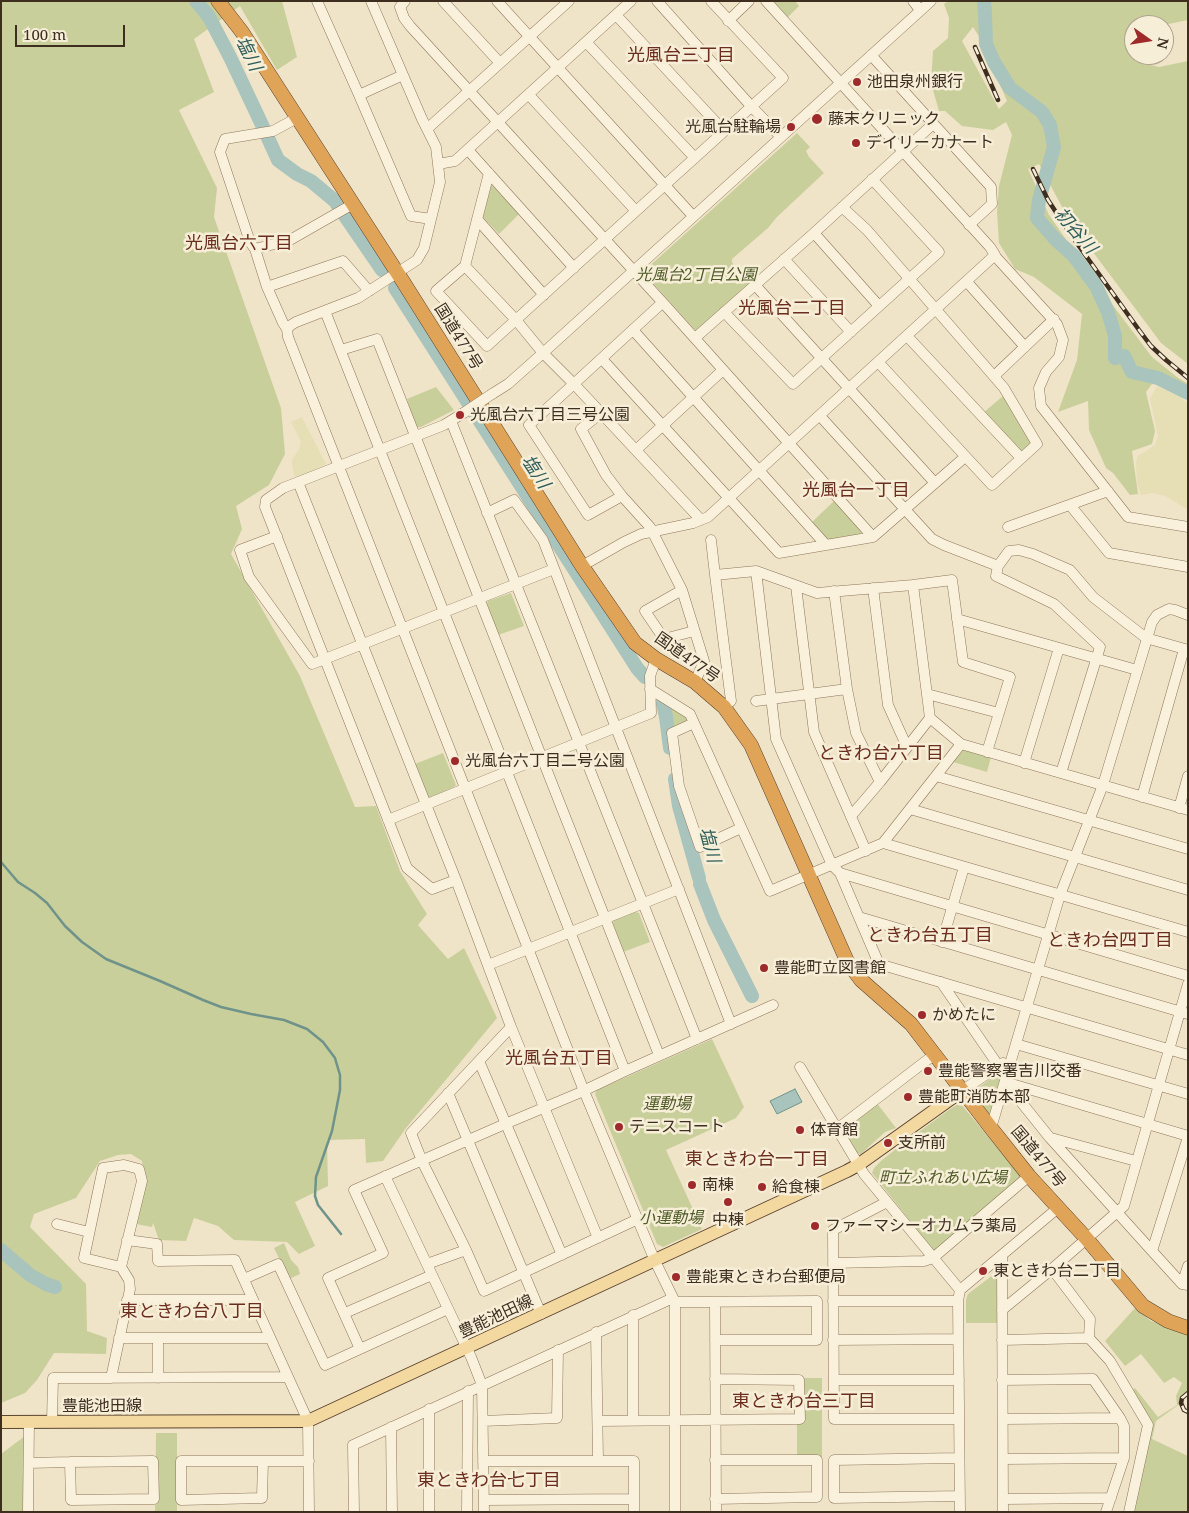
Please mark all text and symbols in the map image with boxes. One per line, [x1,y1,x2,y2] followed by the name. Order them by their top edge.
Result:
[18,15,128,47] scale bar
[1124,15,1174,65] north arrow
[23,24,66,44] text: 100 m
[230,33,266,75] water label: 塩川
[1153,36,1174,51] text: N
[627,45,735,67] district label: 光風台三丁目
[867,72,963,92] place label: 池田泉州銀行
[851,76,863,88] marker: 池田泉州銀行
[828,109,940,129] place label: 藤末クリニック
[810,112,824,126] marker: 藤末クリニック
[685,117,781,137] place label: 光風台駐輪場
[785,121,797,133] marker: 光風台駐輪場
[866,133,994,153] place label: デイリーカナート
[850,137,862,149] marker: デイリーカナート
[1049,204,1101,258] water label: 初谷川
[185,233,293,255] district label: 光風台六丁目
[636,265,756,285] park label: 光風台2丁目公園
[738,298,846,320] district label: 光風台二丁目
[430,300,486,374] street label: 国道477号
[470,405,630,425] place label: 光風台六丁目三号公園
[454,409,466,421] marker: 光風台六丁目三号公園
[516,451,554,493] water label: 塩川
[802,480,910,502] district label: 光風台一丁目
[651,629,723,687] street label: 国道477号
[818,743,944,765] district label: ときわ台六丁目
[465,751,625,771] place label: 光風台六丁目二号公園
[449,755,461,767] marker: 光風台六丁目二号公園
[694,825,724,865] water label: 塩川
[867,925,993,947] district label: ときわ台五丁目
[1047,930,1173,952] district label: ときわ台四丁目
[774,958,886,978] place label: 豊能町立図書館
[758,962,770,974] marker: 豊能町立図書館
[932,1005,996,1025] place label: かめたに
[916,1009,928,1021] marker: かめたに
[505,1048,613,1070] district label: 光風台五丁目
[938,1061,1082,1081] place label: 豊能警察署吉川交番
[922,1065,934,1077] marker: 豊能警察署吉川交番
[918,1087,1030,1107] place label: 豊能町消防本部
[902,1091,914,1103] marker: 豊能町消防本部
[643,1094,691,1114] park label: 運動場
[629,1117,725,1137] place label: テニスコート
[810,1120,858,1140] place label: 体育館
[613,1121,625,1133] marker: テニスコート
[1007,1122,1069,1192] street label: 国道477号
[794,1124,806,1136] marker: 体育館
[898,1133,946,1153] place label: 支所前
[882,1137,894,1149] marker: 支所前
[685,1149,829,1171] district label: 東ときわ台一丁目
[879,1168,1007,1188] park label: 町立ふれあい広場
[702,1175,734,1195] place label: 南棟
[772,1177,820,1197] place label: 給食棟
[686,1179,698,1191] marker: 南棟
[756,1181,768,1193] marker: 給食棟
[722,1196,734,1208] marker: 中棟
[639,1208,703,1228] park label: 小運動場
[712,1210,744,1230] place label: 中棟
[825,1216,1017,1236] place label: ファーマシーオカムラ薬局
[809,1220,821,1232] marker: ファーマシーオカムラ薬局
[993,1261,1121,1281] place label: 東ときわ台二丁目
[977,1265,989,1277] marker: 東ときわ台二丁目
[686,1267,846,1287] place label: 豊能東ときわ台郵便局
[670,1271,682,1283] marker: 豊能東ときわ台郵便局
[456,1291,536,1343] street label: 豊能池田線
[120,1301,264,1323] district label: 東ときわ台八丁目
[732,1391,876,1413] district label: 東ときわ台三丁目
[62,1396,142,1416] street label: 豊能池田線
[417,1470,561,1492] district label: 東ときわ台七丁目

